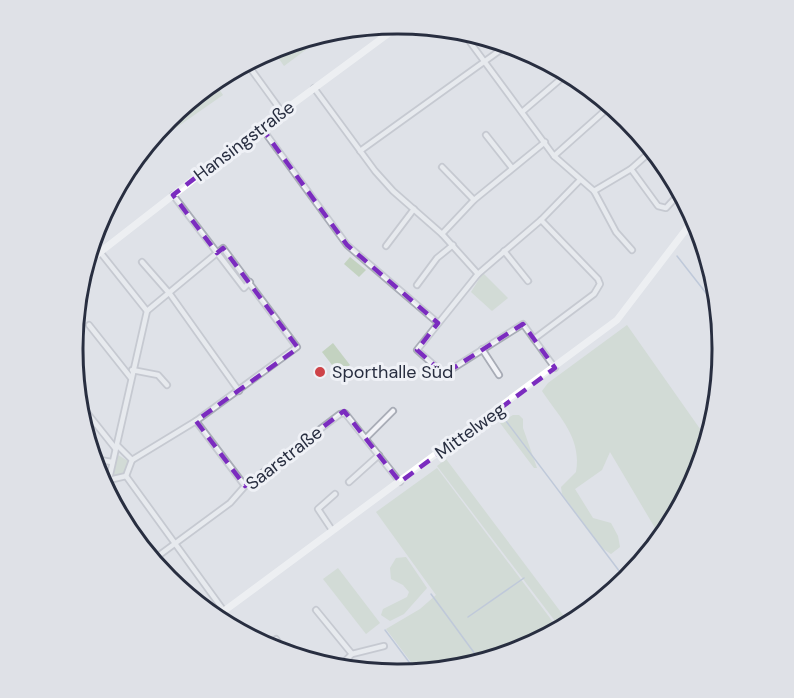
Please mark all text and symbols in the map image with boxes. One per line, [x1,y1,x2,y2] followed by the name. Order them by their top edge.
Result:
[189,95,299,187] street label: Hansingstraße
[332,360,453,384] place label: Sporthalle Süd
[313,365,327,379] marker: Sporthalle Süd
[430,397,510,465] street label: Mittelweg
[241,421,327,495] street label: Saarstraße

